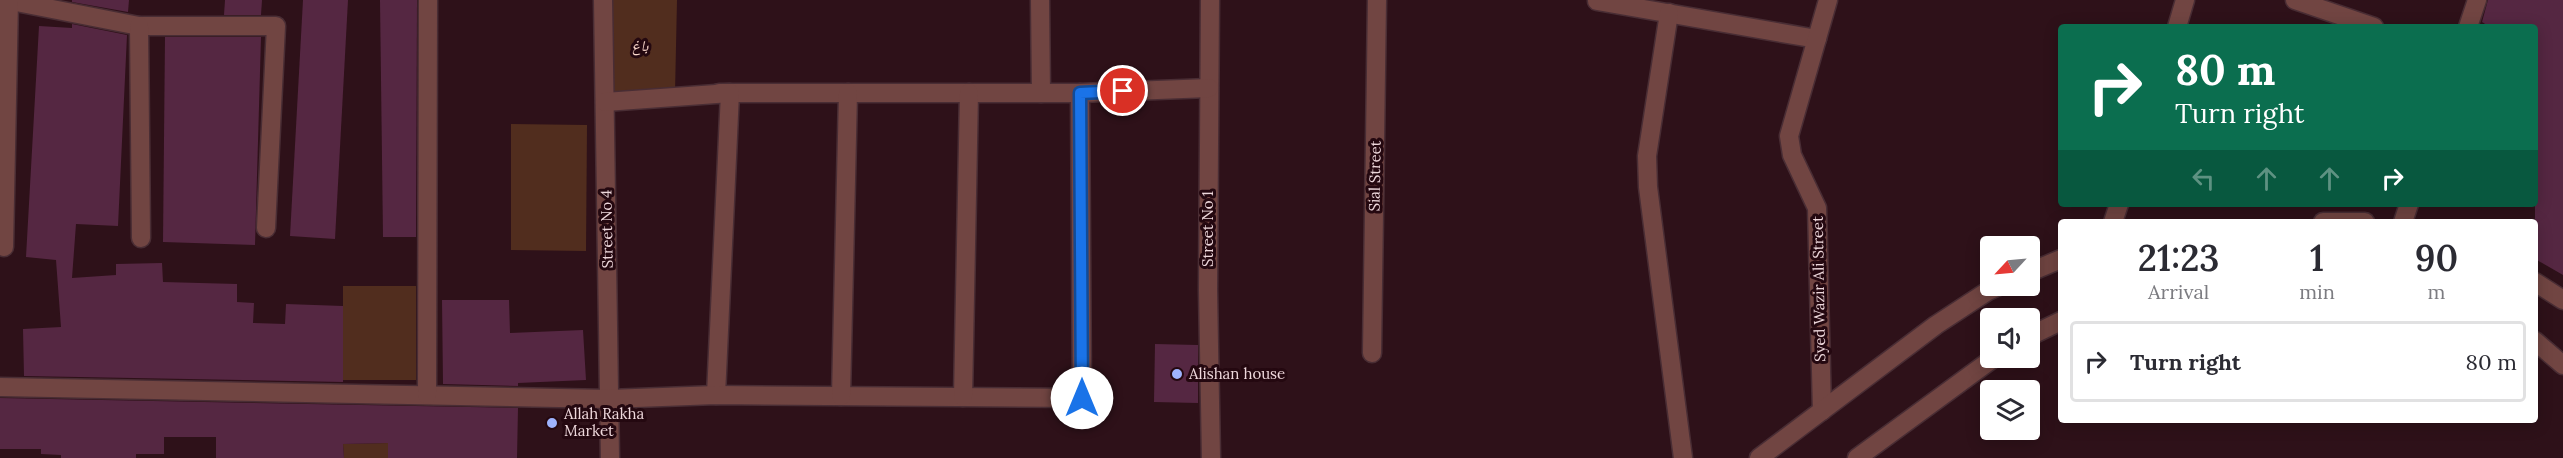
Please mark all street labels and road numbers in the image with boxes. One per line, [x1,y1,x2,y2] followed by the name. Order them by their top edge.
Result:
[1364,140,1385,212] street label: Sial Street
[596,190,617,268] street label: Street No 4
[1198,191,1217,267] street label: Street No 1
[1808,216,1829,362] street label: Syed Wazir Ali Street

